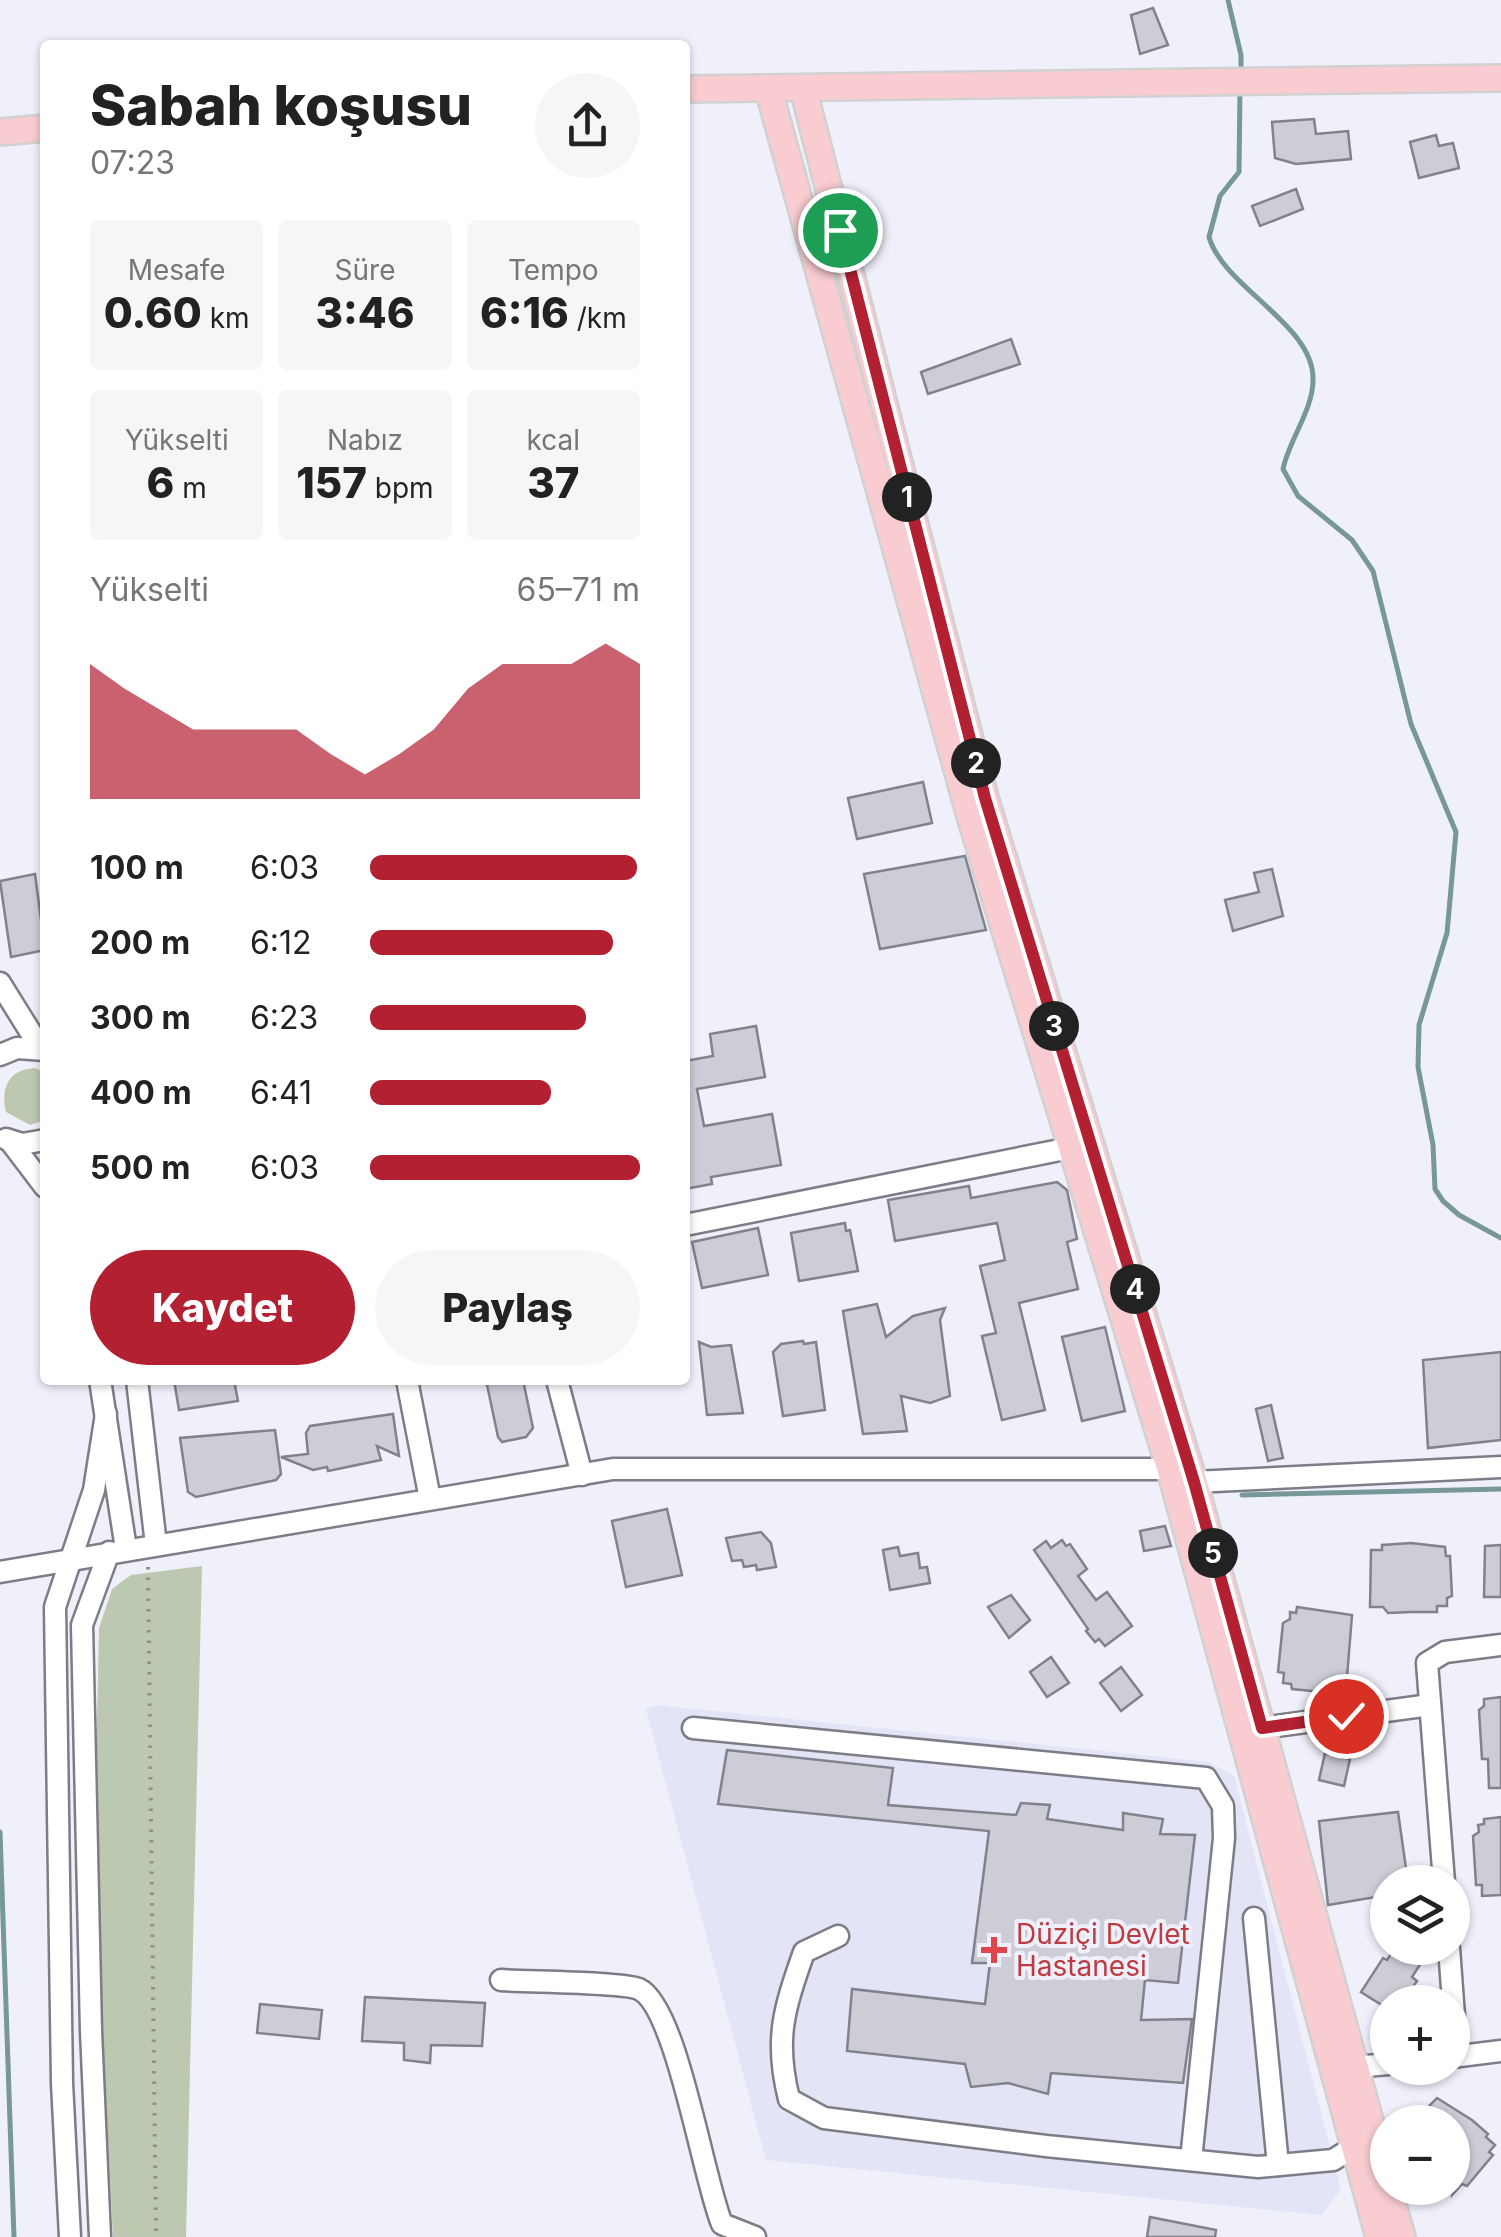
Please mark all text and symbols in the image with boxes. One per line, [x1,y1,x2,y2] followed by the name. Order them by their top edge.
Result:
[90,72,472,138] text: Sabah koşusu
[535,73,640,178] button: share
[90,143,175,182] text: 07:23
[798,188,883,273] pin
[813,203,868,258] icon: arrive
[128,253,226,287] text: Mesafe
[335,253,395,287] text: Süre
[508,253,599,287] text: Tempo
[104,287,202,338] text: 0.60
[315,287,415,338] text: 3:46
[480,287,569,338] text: 6:16
[202,301,250,335] text: km
[569,301,627,335] text: /km
[125,423,229,457] text: Yükselti
[327,423,403,457] text: Nabız
[527,423,580,457] text: kcal
[147,457,174,508] text: 6
[296,457,367,508] text: 157
[527,457,579,508] text: 37
[174,471,207,505] text: m
[367,471,434,505] text: bpm
[882,472,932,522] pin: 1
[901,480,913,514] text: 1
[90,570,209,609] text: Yükselti
[517,570,640,609] text: 65–71 m
[951,738,1001,788] pin: 2
[967,746,985,780] text: 2
[90,848,184,887] text: 100 m
[250,848,319,887] text: 6:03
[90,923,190,962] text: 200 m
[250,923,312,962] text: 6:12
[90,998,191,1037] text: 300 m
[250,998,318,1037] text: 6:23
[1029,1001,1079,1051] pin: 3
[1045,1009,1063,1043] text: 3
[90,1073,192,1112] text: 400 m
[250,1073,312,1112] text: 6:41
[90,1148,190,1187] text: 500 m
[250,1148,319,1187] text: 6:03
[90,1250,355,1365] button: Kaydet
[375,1250,640,1365] button: Paylaş
[1110,1264,1160,1314] pin: 4
[1126,1272,1144,1306] text: 4
[1188,1528,1238,1578] pin: 5
[1204,1536,1222,1570] text: 5
[1304,1674,1389,1759] pin
[1319,1689,1374,1744] icon: check
[1370,1865,1470,2205] map controls
[1370,1865,1470,1965] button: layers
[1016,1917,1190,1983] place label: Düziçi Devlet Hastanesi
[981,1937,1007,1963] marker: Düziçi Devlet Hastanesi
[1370,1985,1470,2085] button: +
[1370,2105,1470,2205] button: −

